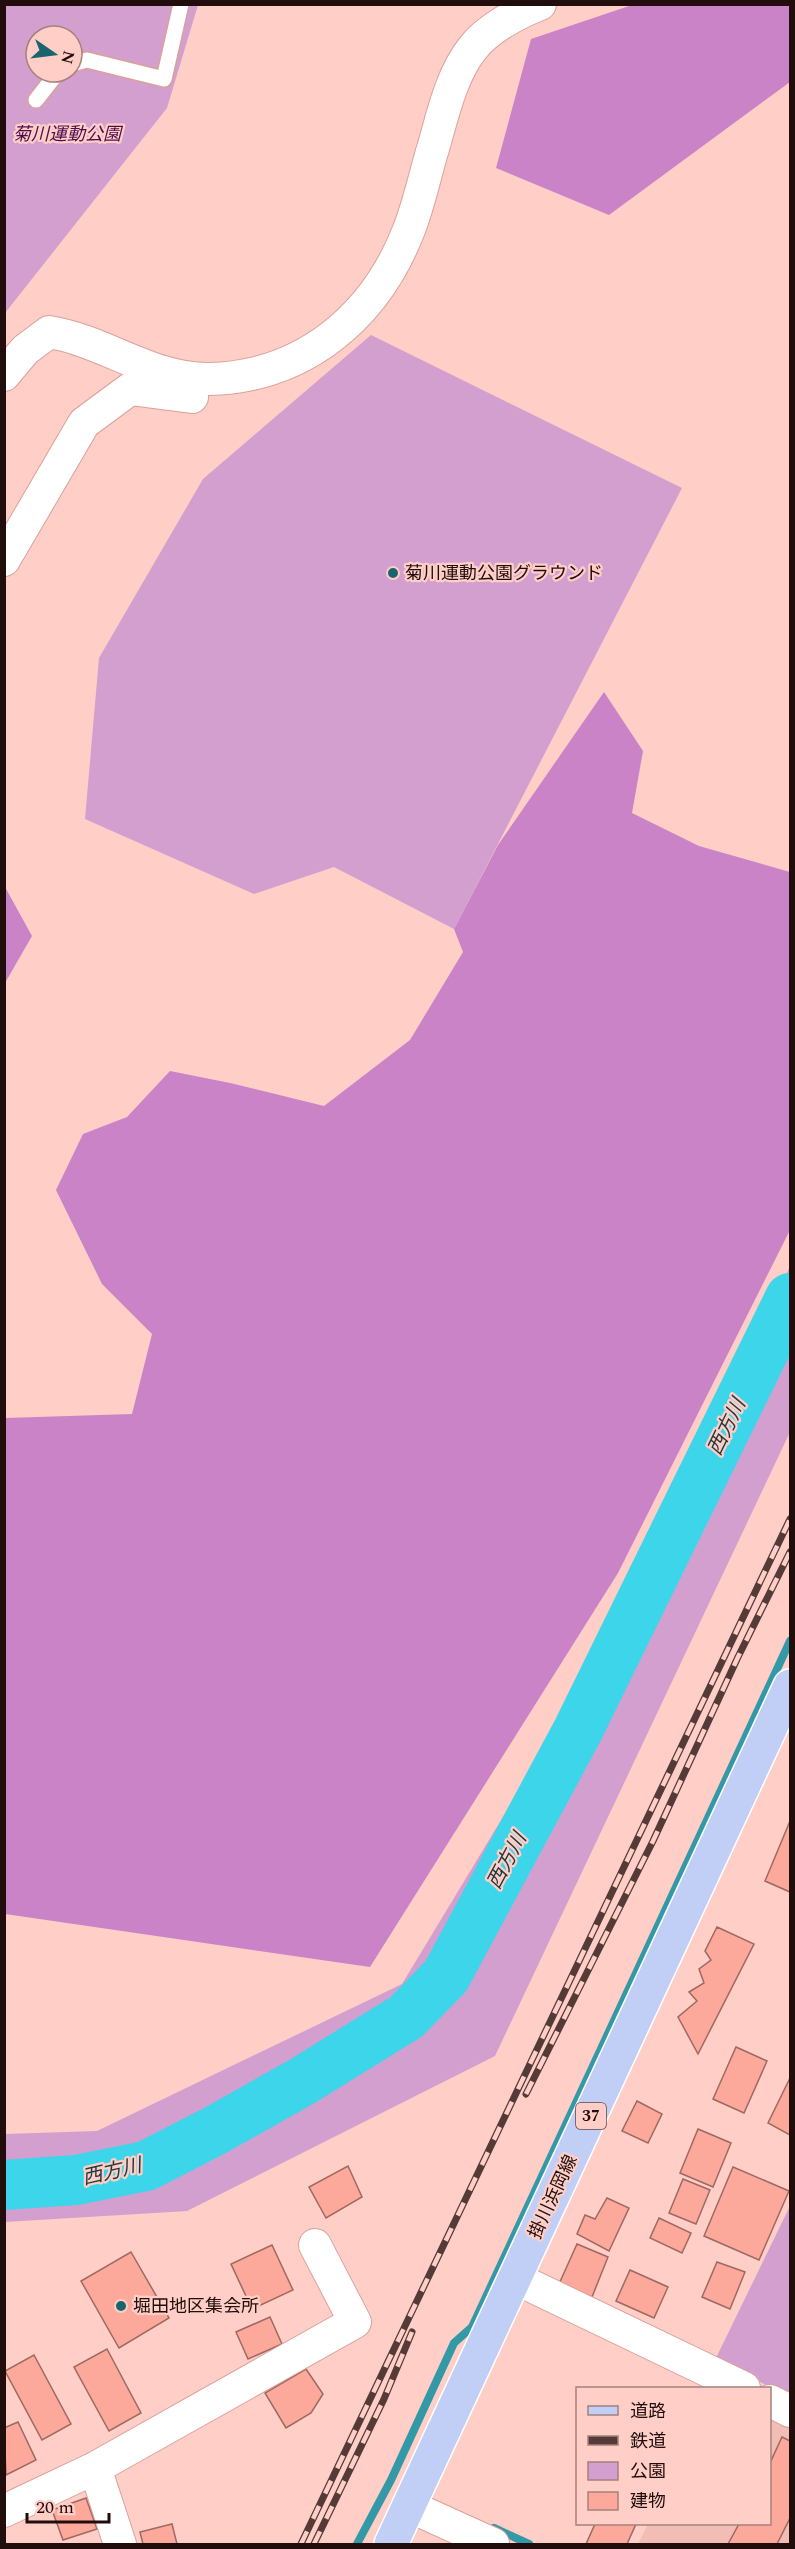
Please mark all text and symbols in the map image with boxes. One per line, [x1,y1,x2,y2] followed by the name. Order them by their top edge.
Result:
[24,24,84,84] north arrow
[54,48,81,67] text: N
[13,121,124,148] park label: 菊川運動公園
[405,560,603,587] place label: 菊川運動公園グラウンド
[386,566,400,580] marker: 菊川運動公園グラウンド
[700,1392,755,1461] water label: 西方川
[480,1826,535,1895] water label: 西方川
[576,2103,606,2129] road number: 37
[79,2150,147,2193] water label: 西方川
[522,2151,584,2243] street label: 掛川浜岡線
[133,2293,259,2320] place label: 堀田地区集会所
[114,2299,128,2313] marker: 堀田地区集会所
[576,2387,771,2525] legend
[630,2398,666,2425] text: 道路
[630,2428,666,2455] text: 鉄道
[630,2458,666,2485] text: 公園
[27,2486,110,2524] scale bar
[630,2488,666,2515] text: 建物
[36,2494,74,2521] text: 20 m

